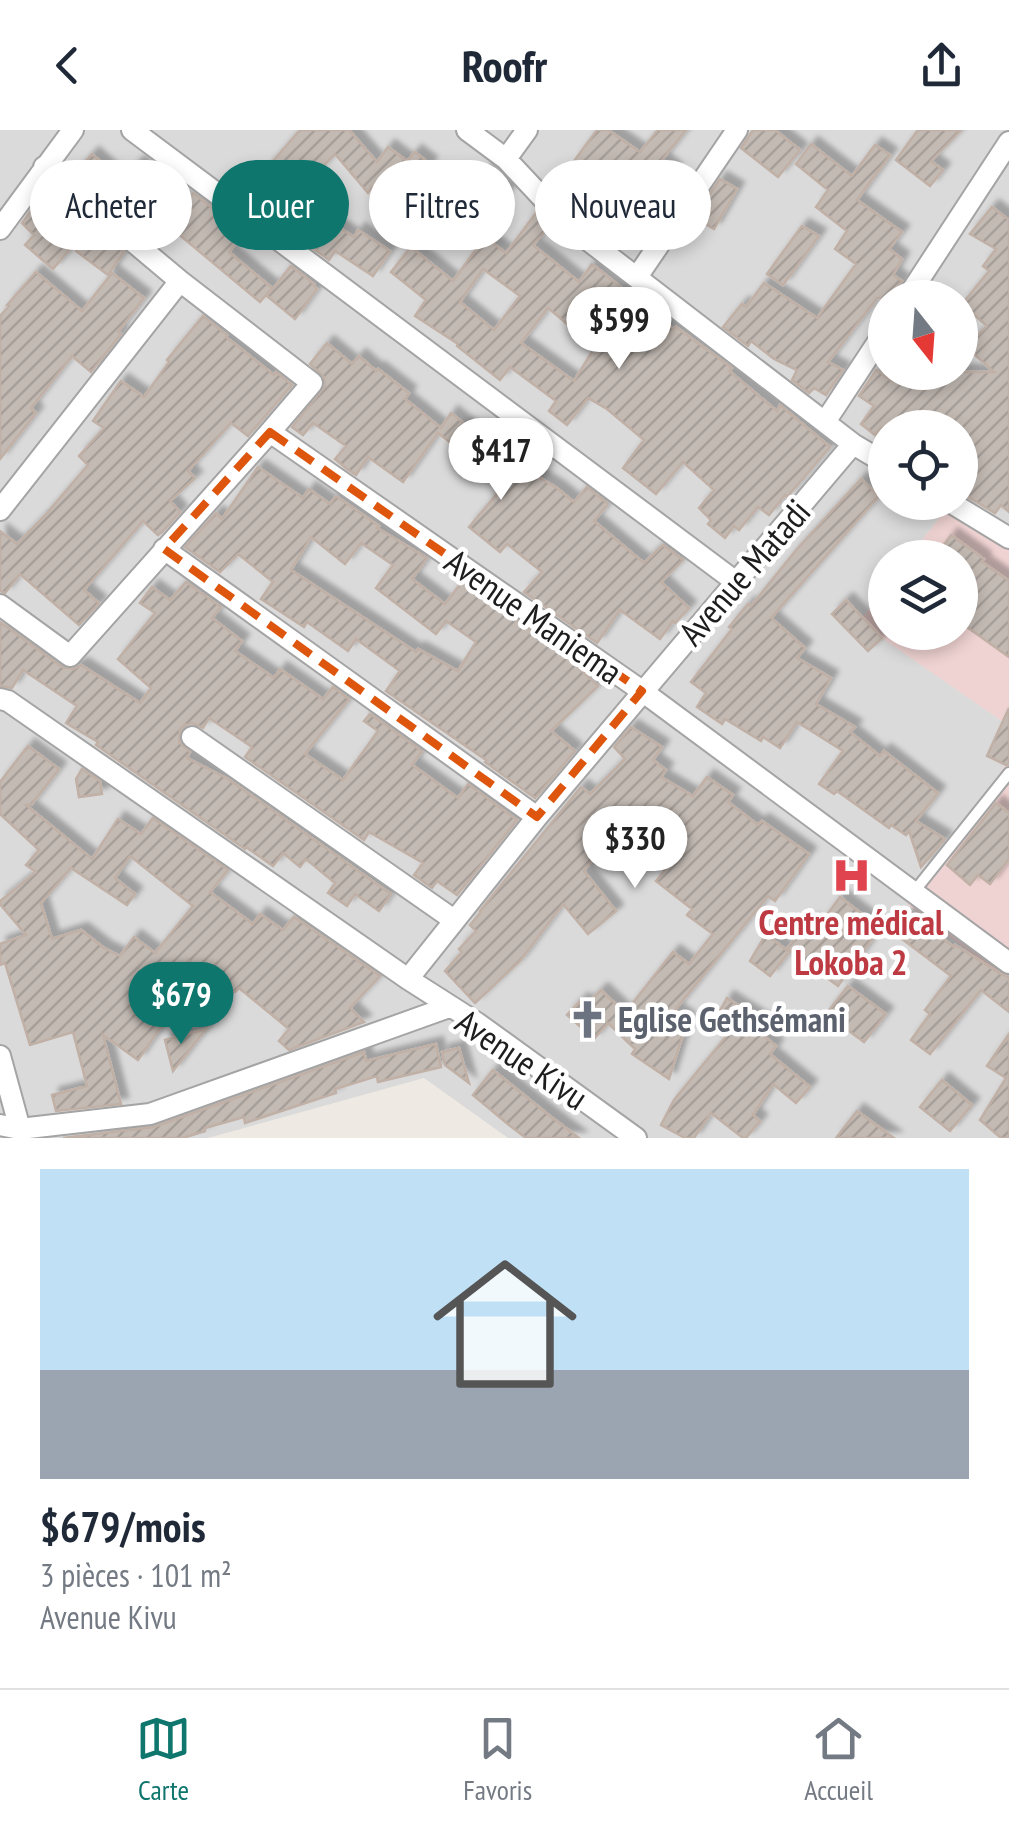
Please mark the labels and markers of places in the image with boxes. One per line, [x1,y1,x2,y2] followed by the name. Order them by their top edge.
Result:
[560,287,678,372] pin: $599
[442,418,560,503] pin: $417
[576,806,694,891] pin: $330
[830,854,872,896] hospital icon: Centre médical Lokoba 2
[758,899,944,985] place label: Centre médical Lokoba 2
[122,962,240,1047] pin: $679
[618,996,846,1042] place label: Eglise Gethsémani
[567,998,609,1040] church icon: Eglise Gethsémani

